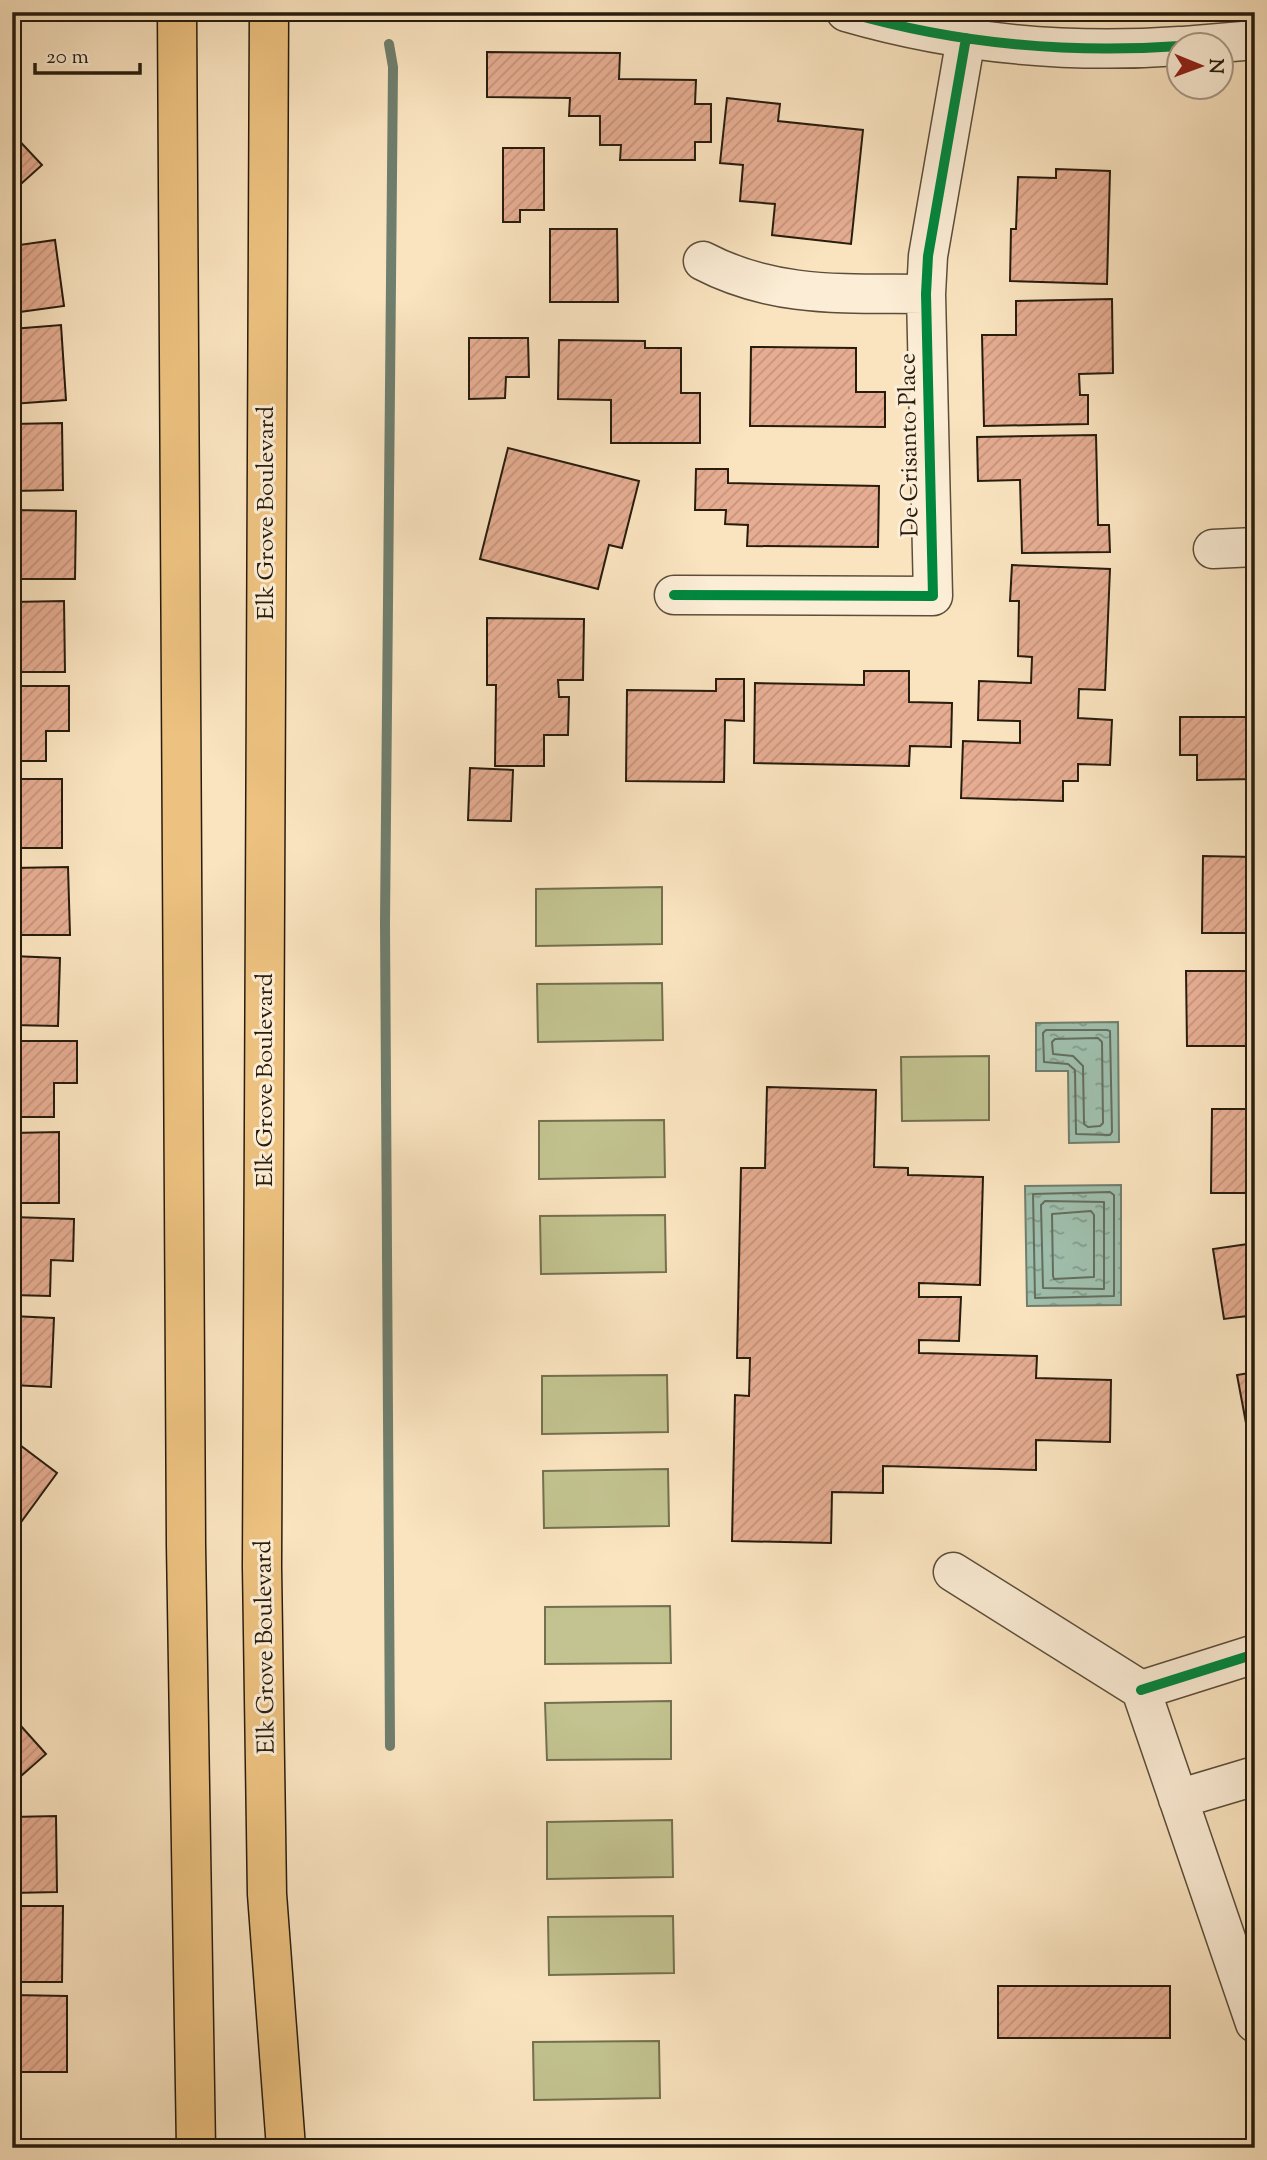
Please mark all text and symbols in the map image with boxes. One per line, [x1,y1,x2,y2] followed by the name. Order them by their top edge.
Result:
[35,32,140,76] scale bar
[1166,32,1236,102] north arrow
[46,43,89,73] text: 20 m
[1201,58,1228,74] text: N
[891,353,929,537] street label: De Crisanto Place
[250,406,284,620] street label: Elk Grove Boulevard
[249,973,283,1187] street label: Elk Grove Boulevard
[247,1539,285,1754] street label: Elk Grove Boulevard

